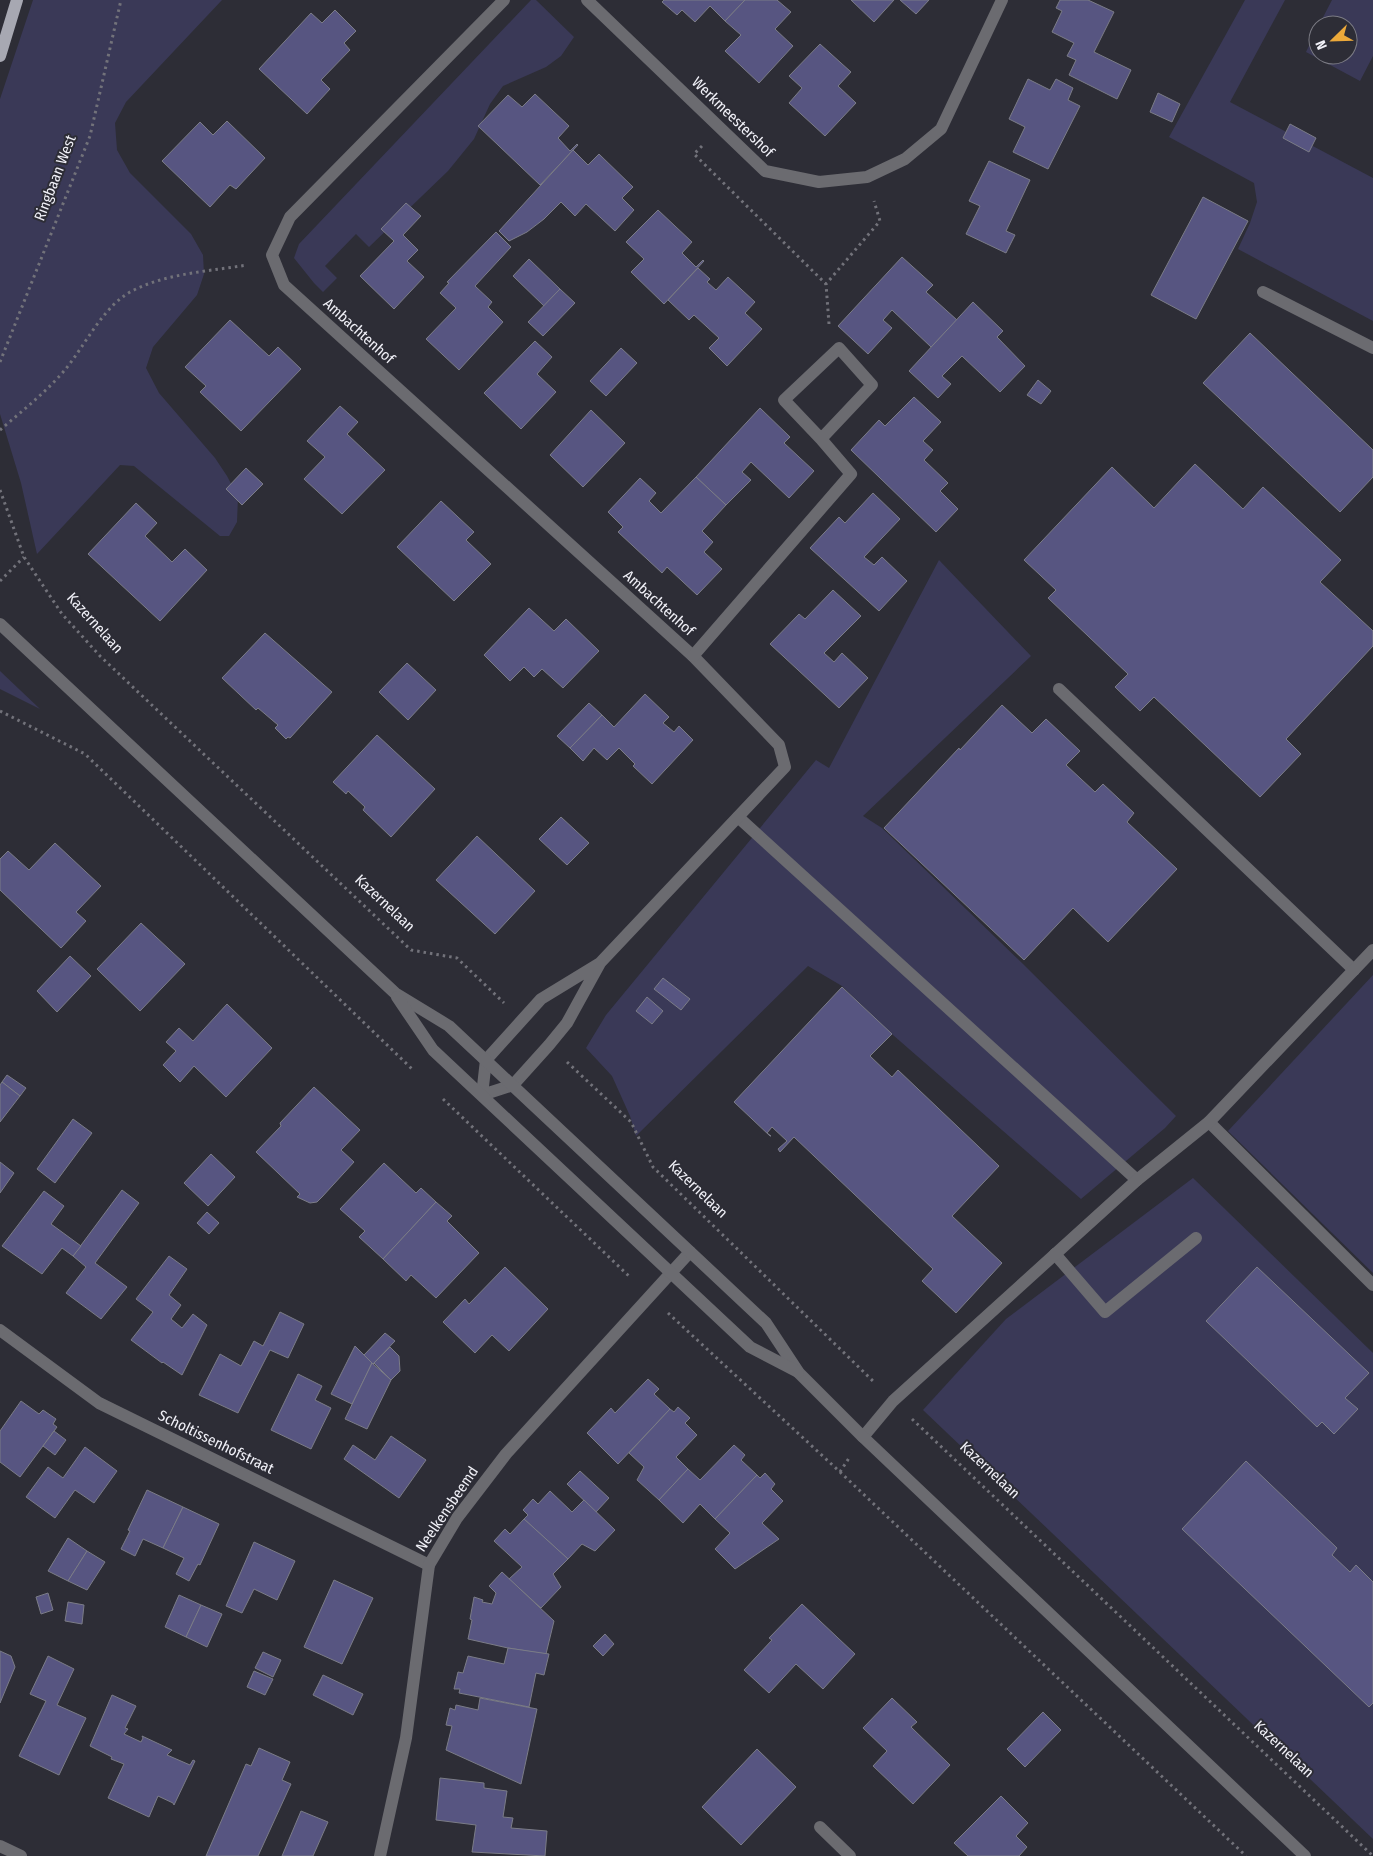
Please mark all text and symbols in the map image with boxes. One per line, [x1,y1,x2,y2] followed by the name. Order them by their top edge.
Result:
[1308,15,1358,65] north arrow
[1312,38,1331,52] text: N
[688,73,779,162] street label: Werkmeestershof
[30,132,80,224] street label: Ringbaan West
[320,294,399,369] street label: Ambachtenhof
[620,566,699,641] street label: Ambachtenhof
[63,589,127,657] street label: Kazernelaan
[351,871,419,935] street label: Kazernelaan
[665,1156,731,1222] street label: Kazernelaan
[155,1406,277,1478] street label: Scholtissenhofstraat
[956,1438,1024,1502] street label: Kazernelaan
[412,1463,482,1555] street label: Neelkensbeemd
[1250,1717,1318,1781] street label: Kazernelaan

